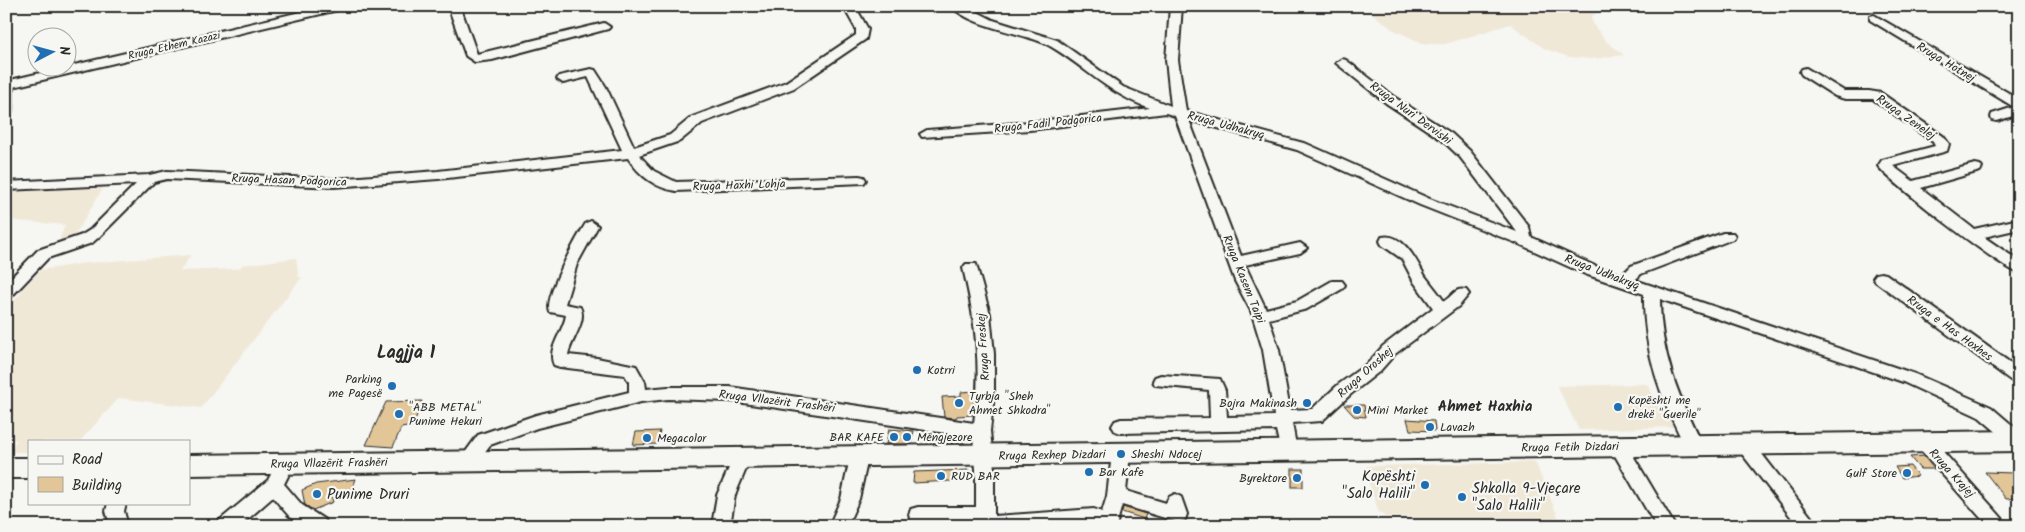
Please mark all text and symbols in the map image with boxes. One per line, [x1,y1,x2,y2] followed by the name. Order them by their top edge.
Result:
[126,27,222,65] street label: Rruga Ethem Kazazi
[28,28,78,78] north arrow
[1913,37,1980,88] street label: Rruga Hotnej
[53,45,75,56] text: N
[1366,77,1457,151] street label: Rruga Nuri Dervishi
[1872,90,1940,146] street label: Rruga Zenelej
[1185,106,1267,145] street label: Rruga Udhakryq
[993,108,1103,139] street label: Rruga Fadil Podgorica
[231,169,347,192] street label: Rruga Hasan Podgorica
[692,174,786,197] street label: Rruga Haxhi Lohja
[1217,232,1270,327] street label: Rruga Kasem Taipi
[1562,249,1642,296] street label: Rruga Udhakryq
[1903,291,1997,366] street label: Rruga e Has Hoxhes
[972,312,995,381] street label: Rruga Freskej
[377,339,436,368] district label: Lagjja 1
[1333,341,1398,403] street label: Rruga Oroshej
[927,361,956,380] place label: Kotrri
[911,364,923,376] marker: Kotrri
[329,370,383,403] place label: Parking me Pagesë
[386,380,398,392] marker: Parking me Pagesë
[718,385,837,418] street label: Rruga Vllazërit Frashëri
[969,387,1051,420] place label: Tyrbja "Sheh Ahmet Shkodra"
[1628,391,1701,424] place label: Kopështi me drekë "Guerile"
[1219,394,1297,413] place label: Bojra Makinash
[1438,395,1533,419] district label: Ahmet Haxhia
[953,397,965,409] marker: Tyrbja "Sheh Ahmet Shkodra"
[1301,397,1313,409] marker: Bojra Makinash
[409,398,483,431] place label: "ABB METAL" Punime Hekuri
[1367,401,1428,420] place label: Mini Market
[1612,401,1624,413] marker: Kopështi me drekë "Guerile"
[1351,404,1363,416] marker: Mini Market
[393,408,405,420] marker: "ABB METAL" Punime Hekuri
[1440,418,1475,437] place label: Lavazh
[1424,421,1436,433] marker: Lavazh
[830,428,885,447] place label: BAR KAFE
[917,428,973,447] place label: Mëngjezore
[657,429,707,448] place label: Megacolor
[888,431,900,443] marker: BAR KAFE
[901,431,913,443] marker: Mëngjezore
[641,432,653,444] marker: Megacolor
[1521,437,1620,458] street label: Rruga Fetih Dizdari
[28,440,190,504] legend
[1924,444,1980,503] street label: Rruga Krajej
[998,445,1107,466] street label: Rruga Rexhep Dizdari
[1131,445,1203,464] place label: Sheshi Ndocej
[72,448,103,472] text: Road
[1115,448,1127,460] marker: Sheshi Ndocej
[270,453,389,474] street label: Rruga Vllazërit Frashëri
[1099,463,1144,482] place label: Bar Kafe
[1846,464,1898,483] place label: Gulf Store
[1342,465,1416,506] place label: Kopështi "Salo Halili"
[1083,466,1095,478] marker: Bar Kafe
[951,467,1000,486] place label: RUD BAR
[1901,467,1913,479] marker: Gulf Store
[1239,469,1288,488] place label: Byrektore
[935,470,947,482] marker: RUD BAR
[1291,472,1303,484] marker: Byrektore
[72,474,122,498] text: Building
[1472,477,1581,518] place label: Shkolla 9-Vjeçare "Salo Halili"
[1419,479,1431,491] marker: Kopështi "Salo Halili"
[327,483,410,507] place label: Punime Druri
[311,488,323,500] marker: Punime Druri
[1456,491,1468,503] marker: Shkolla 9-Vjeçare "Salo Halili"

